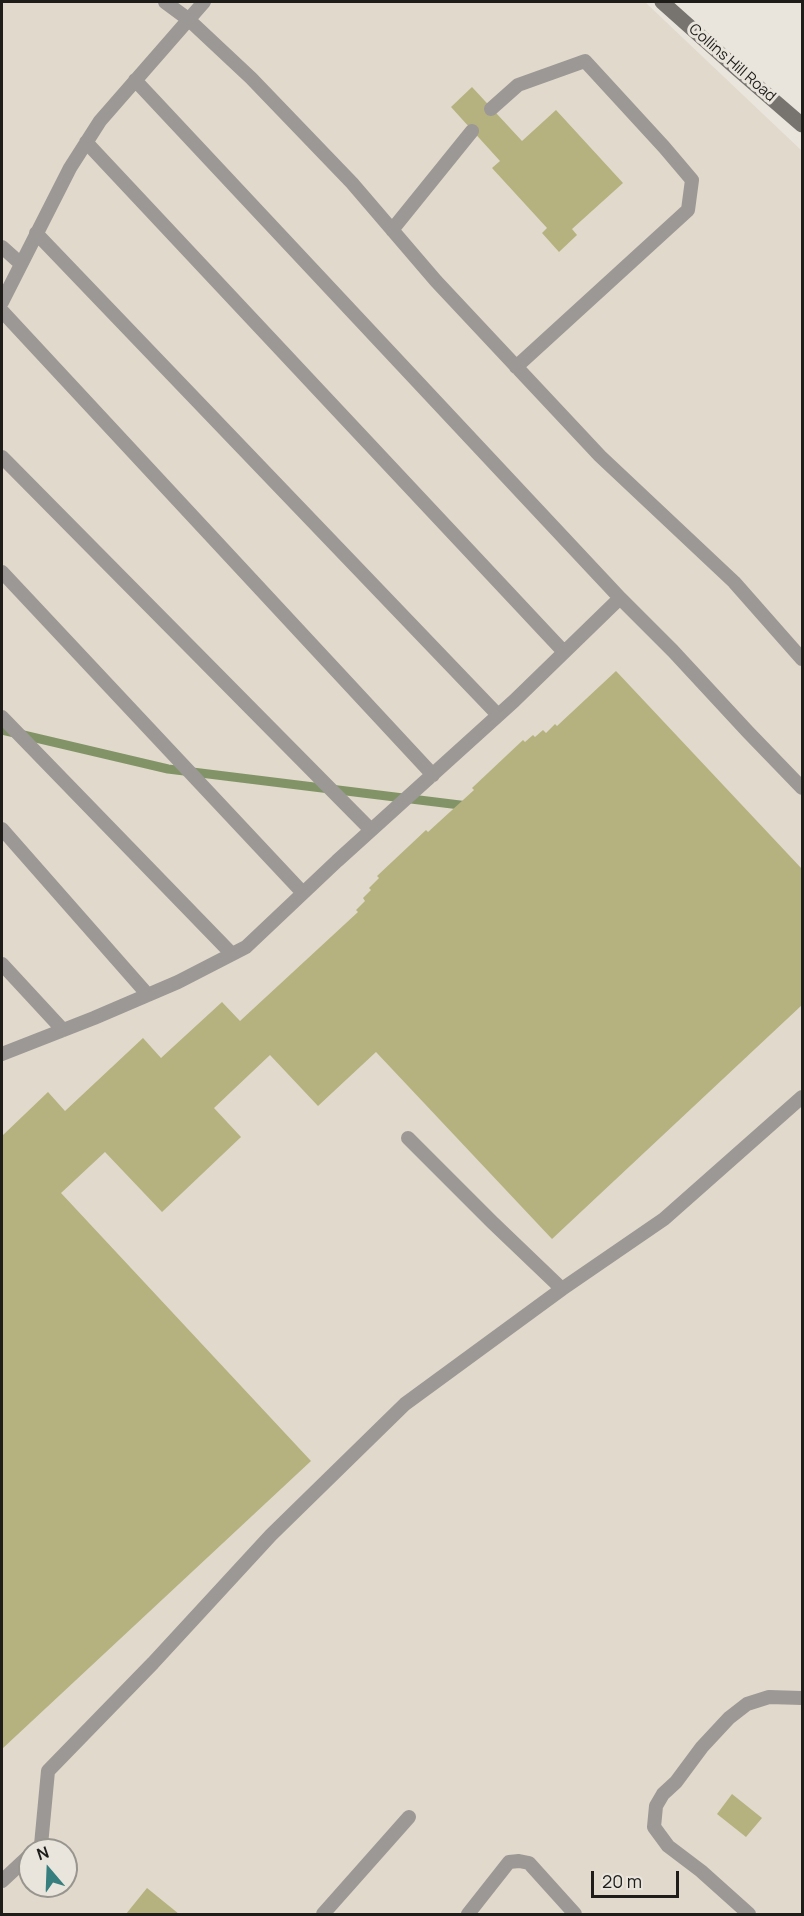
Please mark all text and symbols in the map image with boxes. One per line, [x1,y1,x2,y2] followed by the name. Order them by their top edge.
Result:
[685,20,779,106] street label: Collins Hill Road
[18,1838,78,1898] north arrow
[34,1841,52,1865] text: N
[594,1859,682,1897] scale bar
[602,1869,642,1893] text: 20 m

